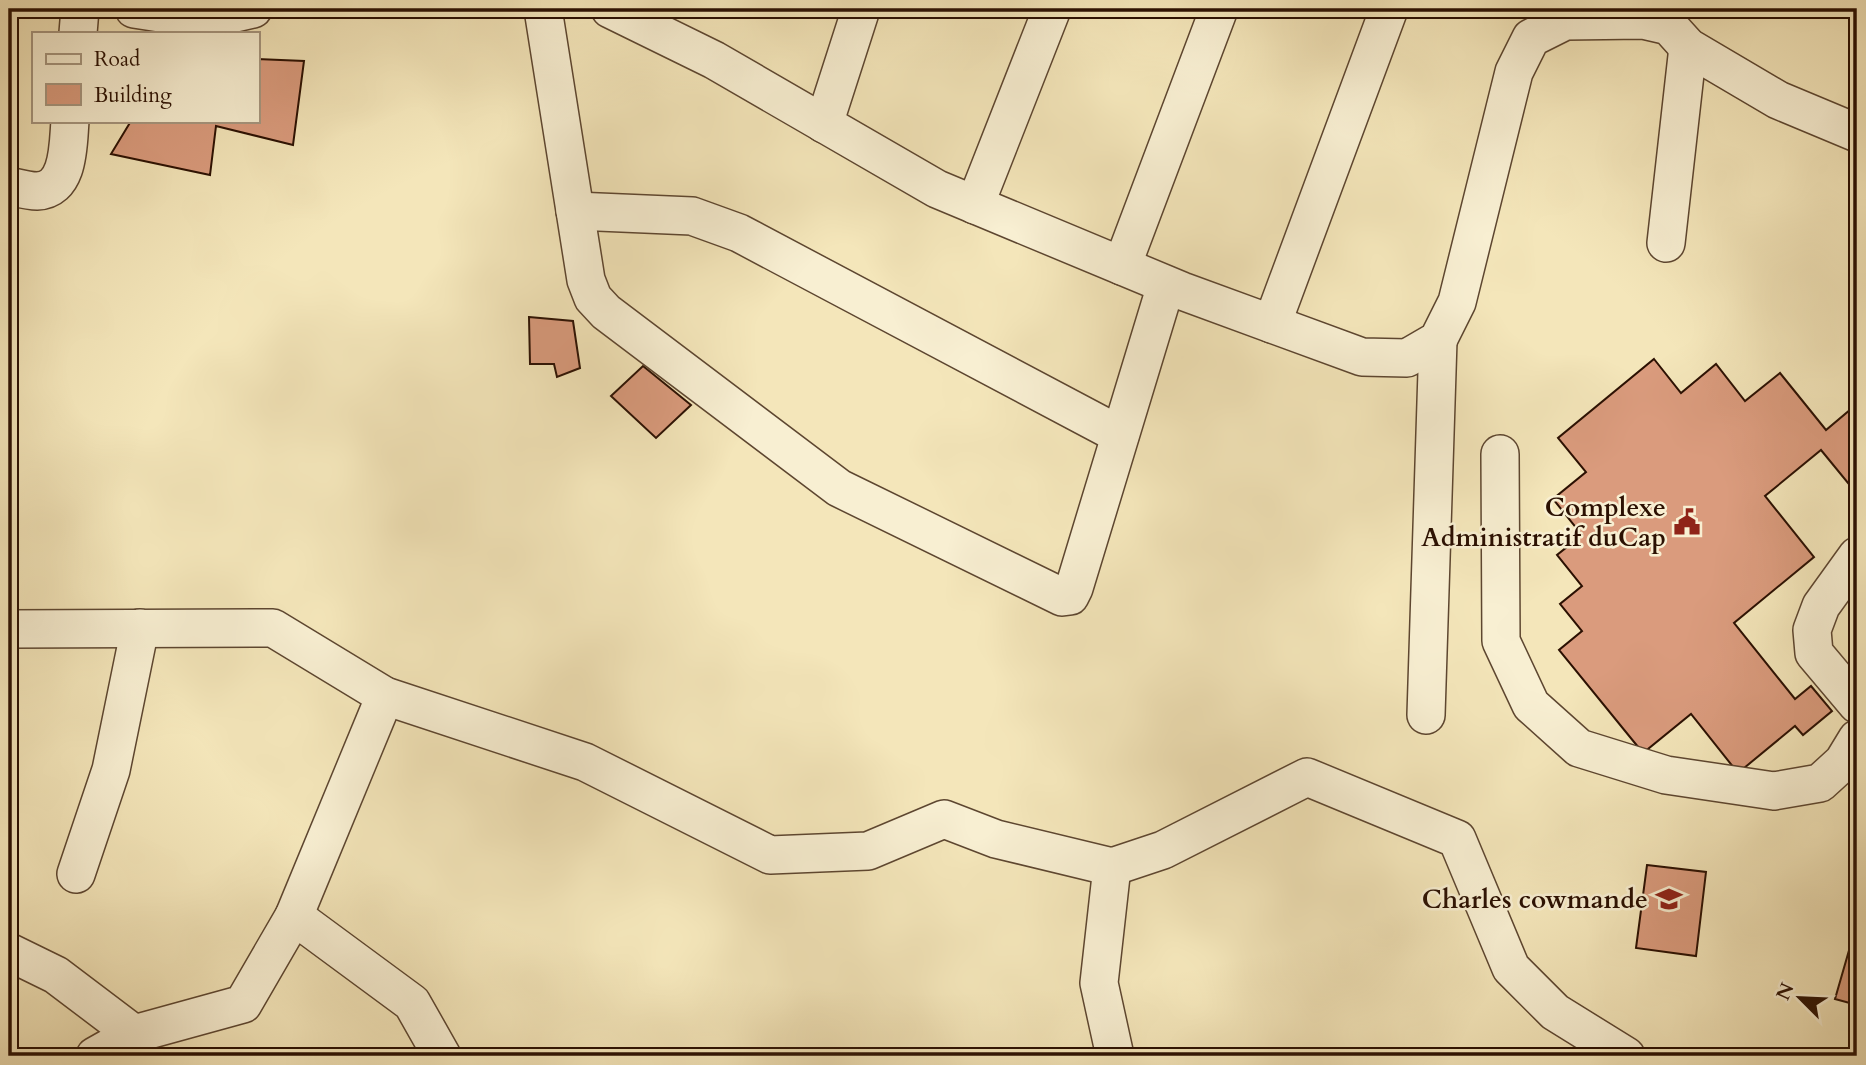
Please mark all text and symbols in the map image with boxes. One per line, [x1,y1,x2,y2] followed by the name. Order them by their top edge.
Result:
[32,32,259,122] legend
[94,45,140,74] text: Road
[94,81,172,110] text: Building
[1421,490,1666,555] place label: Complexe Administratif duCap
[1672,507,1702,537] public building icon: Complexe Administratif duCap
[1422,882,1648,917] place label: Charles cowmande
[1654,884,1684,914] school or university icon: Charles cowmande
[1764,964,1834,1034] north arrow
[1770,978,1801,1004] text: N

